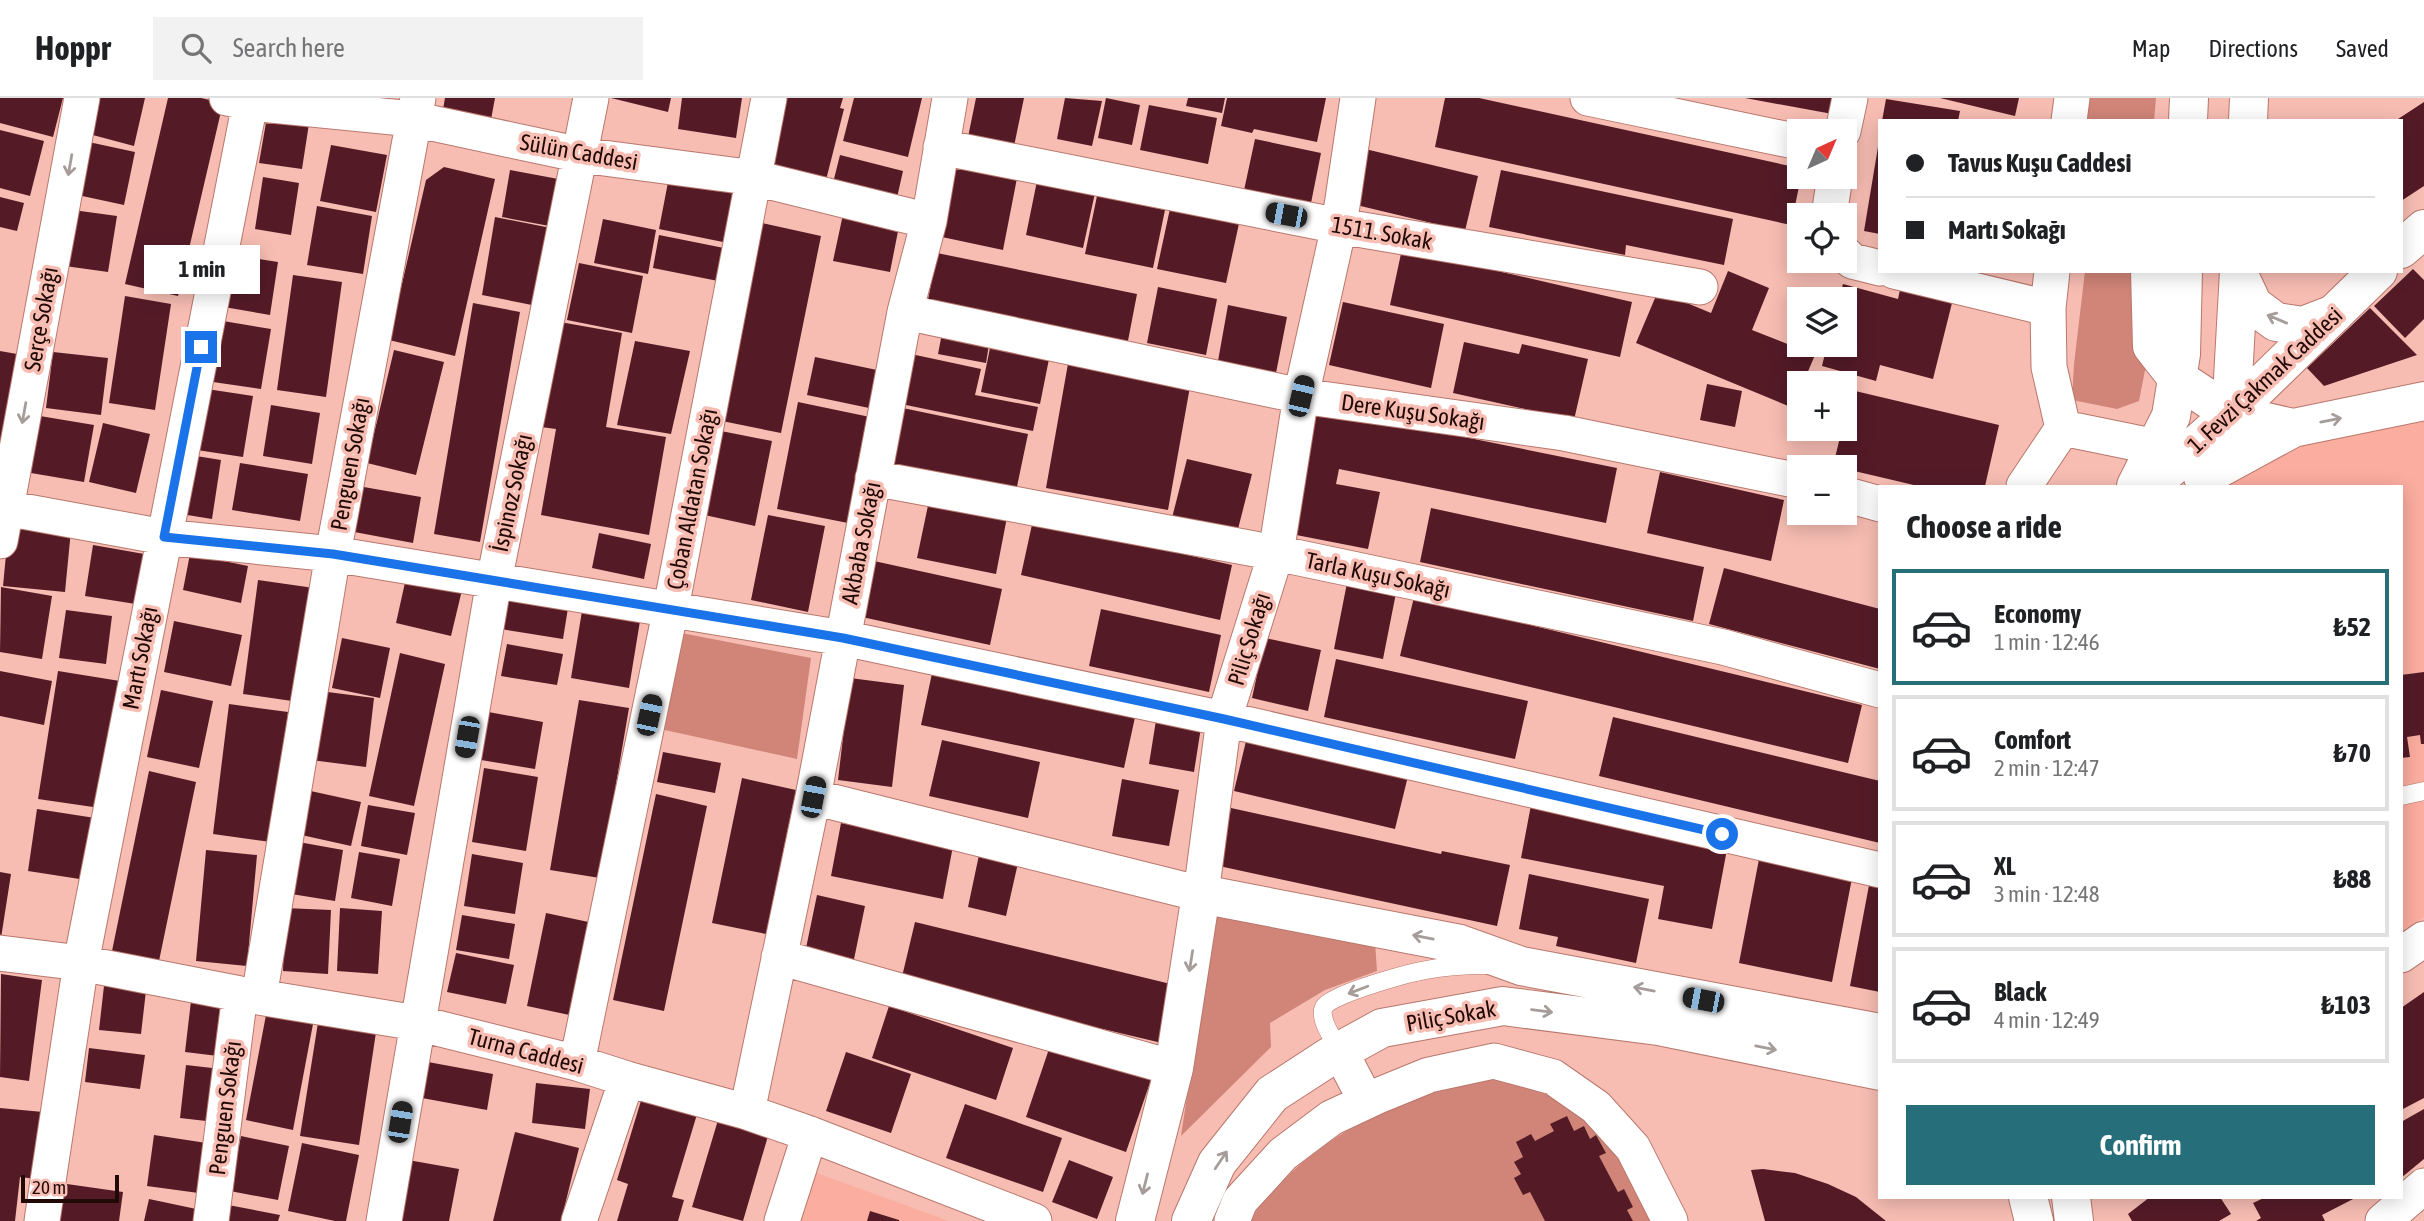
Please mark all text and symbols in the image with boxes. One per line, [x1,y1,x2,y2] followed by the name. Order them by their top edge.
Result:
[153,17,643,80] search box
[35,29,111,67] text: Hoppr
[177,29,215,67] icon: search
[233,33,345,63] text: Search here
[2132,35,2170,62] text: Map
[2208,35,2298,62] text: Directions
[2336,35,2389,62] text: Saved
[1787,119,1857,189] north arrow
[1787,119,1857,525] map controls
[518,129,640,175] street label: Sülün Caddesi
[1948,148,2131,178] text: Tavus Kuşu Caddesi
[63,153,76,176] one-way arrow
[1264,201,1309,229] car
[1787,203,1857,273] button: locate
[1330,211,1434,255] street label: 1511. Sokak
[1948,215,2066,245] text: Martı Sokağı
[143,246,259,294] callout: 1 min
[179,256,225,282] text: 1 min
[19,265,63,373] street label: Serçe Sokağı
[1787,287,1857,357] button: layers
[2182,302,2348,458] street label: 1. Fevzi Çakmak Caddesi
[2266,312,2287,325] one-way arrow
[185,331,217,363] route end
[1787,371,1857,441] button: +
[1287,373,1316,419] car
[1340,389,1486,435] street label: Dere Kuşu Sokağı
[325,395,375,533] street label: Penguen Sokağı
[17,401,30,424] one-way arrow
[662,406,722,592] street label: Çoban Aldatan Sokağı
[2319,413,2342,426] one-way arrow
[487,432,537,554] street label: İspinoz Sokağı
[1787,455,1857,525] button: −
[836,480,886,606] street label: Akbaba Sokağı
[1906,508,2062,545] text: Choose a ride
[1303,547,1453,603] street label: Tarla Kuşu Sokağı
[1223,589,1275,689] street label: Piliç Sokağı
[1910,596,1973,659] icon: car
[1994,599,2081,629] text: Economy
[117,604,163,712] street label: Martı Sokağı
[2334,612,2371,642] text: ₺52
[1994,629,2100,655] text: 1 min · 12:46
[635,692,664,738] car
[454,714,481,760] car
[1910,722,1973,785] icon: car
[1994,725,2071,755] text: Comfort
[2334,738,2371,768] text: ₺70
[1994,755,2100,781] text: 2 min · 12:47
[799,774,828,820] car
[1706,818,1738,850] route start
[1910,848,1973,911] icon: car
[1994,851,2016,881] text: XL
[2334,864,2371,894] text: ₺88
[1994,881,2100,907] text: 3 min · 12:48
[1412,930,1435,943] one-way arrow
[1184,949,1197,972] one-way arrow
[1910,974,1973,1037] icon: car
[1994,977,2046,1007] text: Black
[1633,982,1656,995] one-way arrow
[1347,985,1369,997] one-way arrow
[1681,986,1726,1014] car
[2321,990,2371,1020] text: ₺103
[1404,995,1498,1037] street label: Piliç Sokak
[1530,1004,1553,1017] one-way arrow
[1994,1007,2100,1033] text: 4 min · 12:49
[465,1023,587,1079] street label: Turna Caddesi
[204,1039,246,1177] street label: Penguen Sokağı
[1754,1042,1777,1056] one-way arrow
[387,1100,414,1144] car
[1906,1105,2375,1185] button: Confirm
[1214,1151,1228,1170] one-way arrow
[21,1172,119,1204] scale bar
[1138,1172,1151,1195] one-way arrow
[32,1176,66,1198] text: 20 m

